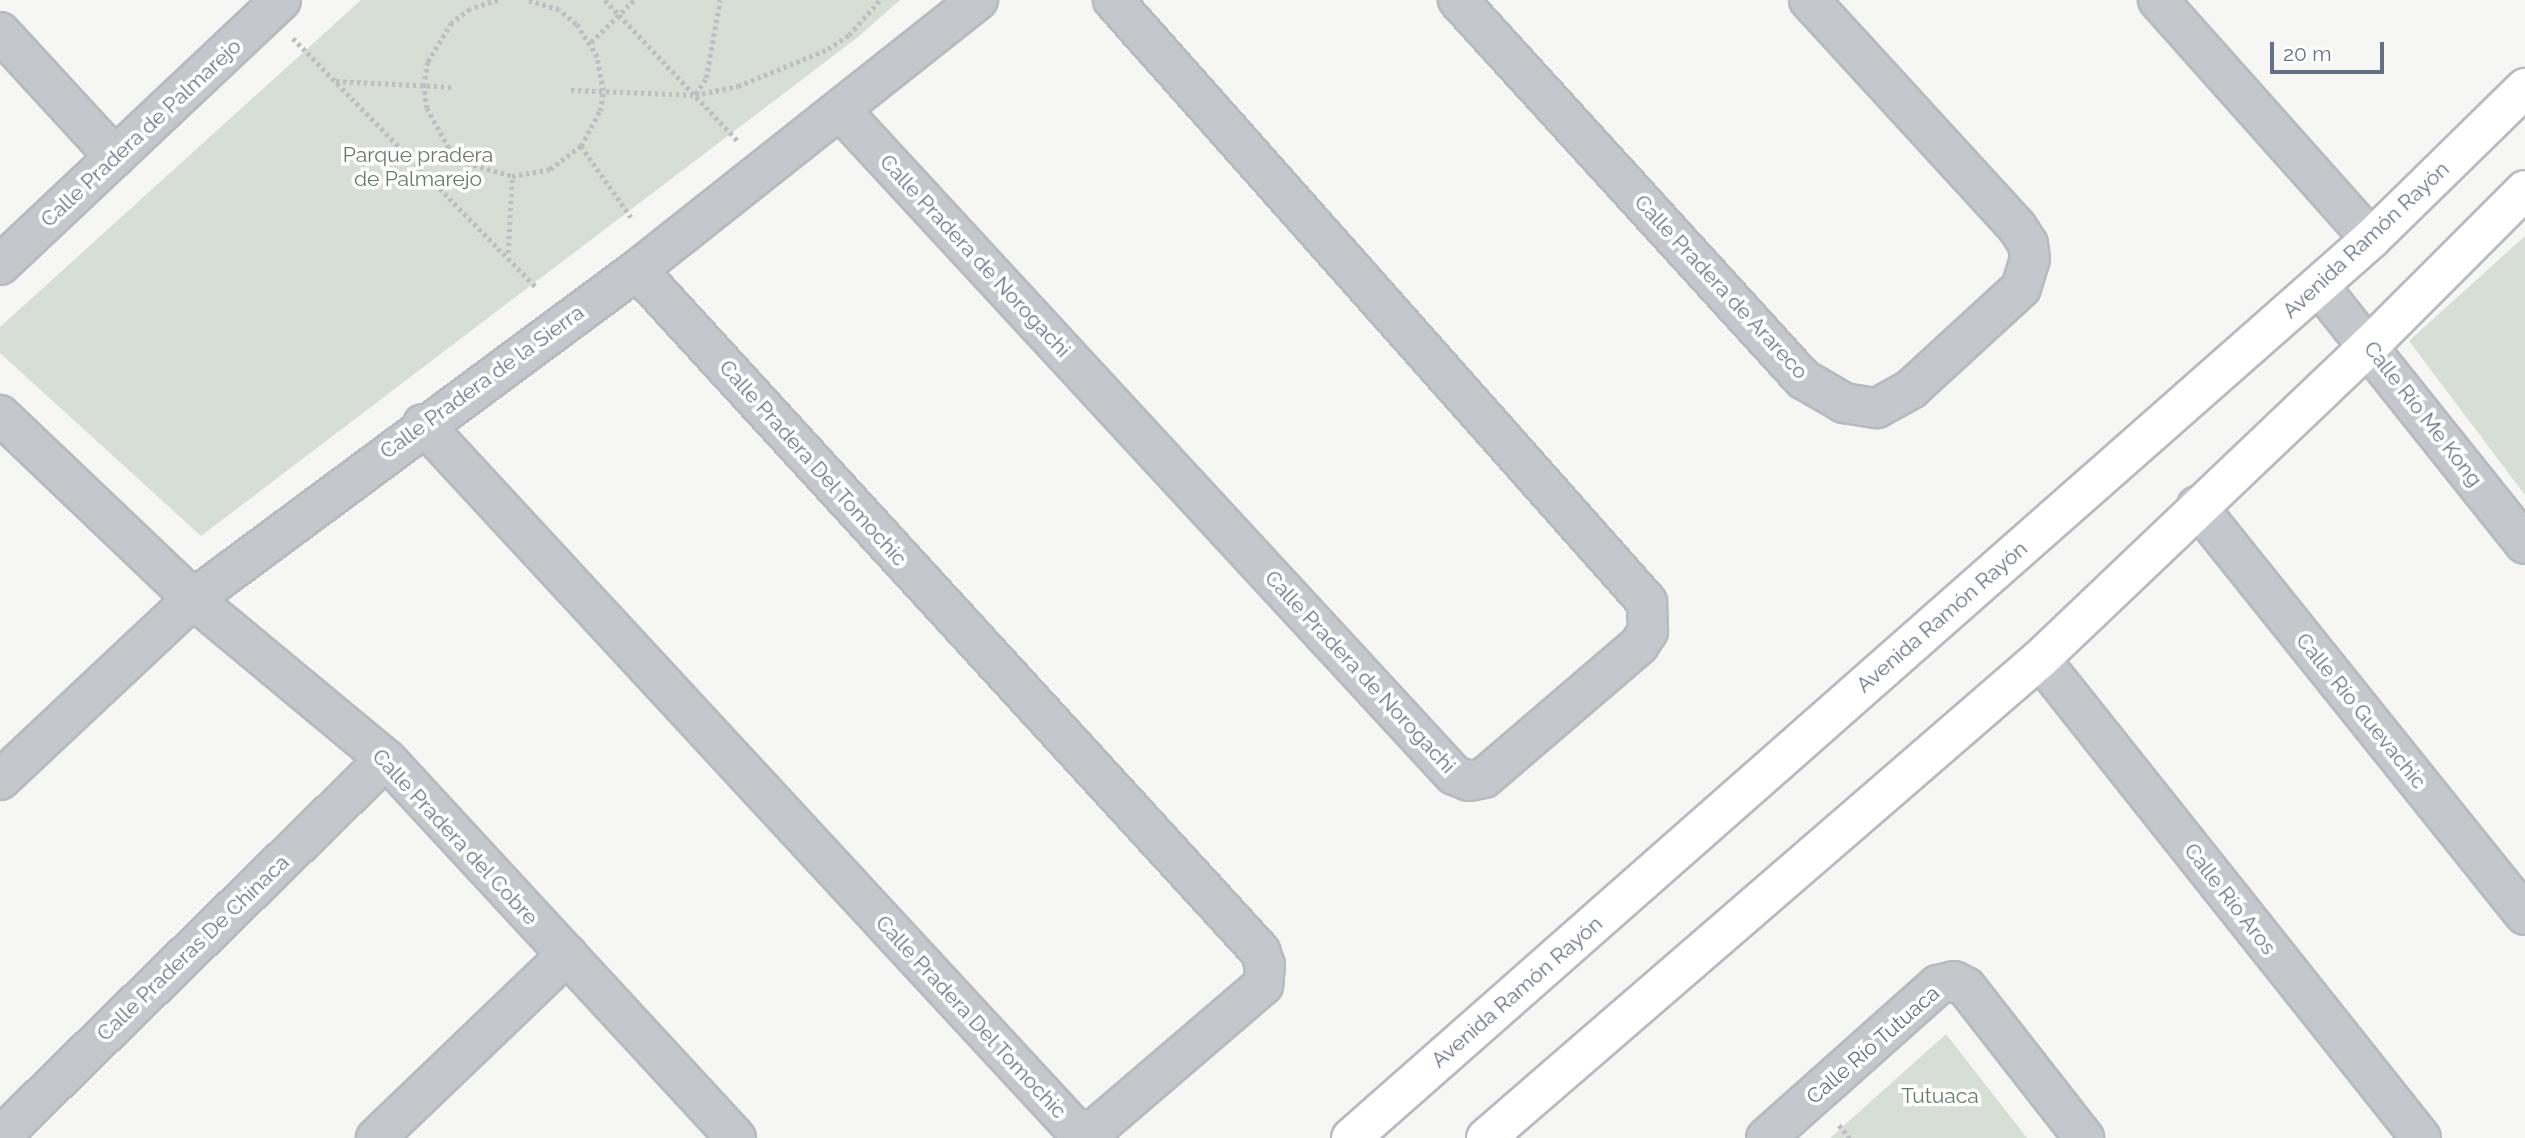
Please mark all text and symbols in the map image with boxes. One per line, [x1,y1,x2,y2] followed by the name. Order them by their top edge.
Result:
[2273,28,2387,72] scale bar
[36,34,246,232] street label: Calle Pradera de Palmarejo
[2283,41,2331,66] text: 20 m
[343,142,493,192] park label: Parque pradera de Palmarejo
[874,149,1076,363] street label: Calle Pradera de Norogachi
[2278,156,2454,324] street label: Avenida Ramón Rayón
[1629,189,1813,385] street label: Calle Pradera de Arareco
[375,300,589,464] street label: Calle Pradera de la Sierra
[2358,336,2488,492] street label: Calle Río Me Kong
[714,354,912,572] street label: Calle Pradera Del Tomochic
[1851,536,2033,698] street label: Avenida Ramón Rayón
[1259,565,1461,779] street label: Calle Pradera de Norogachi
[2291,628,2431,794] street label: Calle Río Guevachic
[367,744,543,930] street label: Calle Pradera del Cobre
[2179,838,2281,960] street label: Calle Río Aros
[92,850,294,1046] street label: Calle Praderas De Chinaca
[870,910,1072,1124] street label: Calle Pradera Del Tomochic
[1426,911,1608,1073] street label: Avenida Ramón Rayón
[1801,980,1945,1110] street label: Calle Río Tutuaca
[1901,1083,1979,1109] park label: Tutuaca

